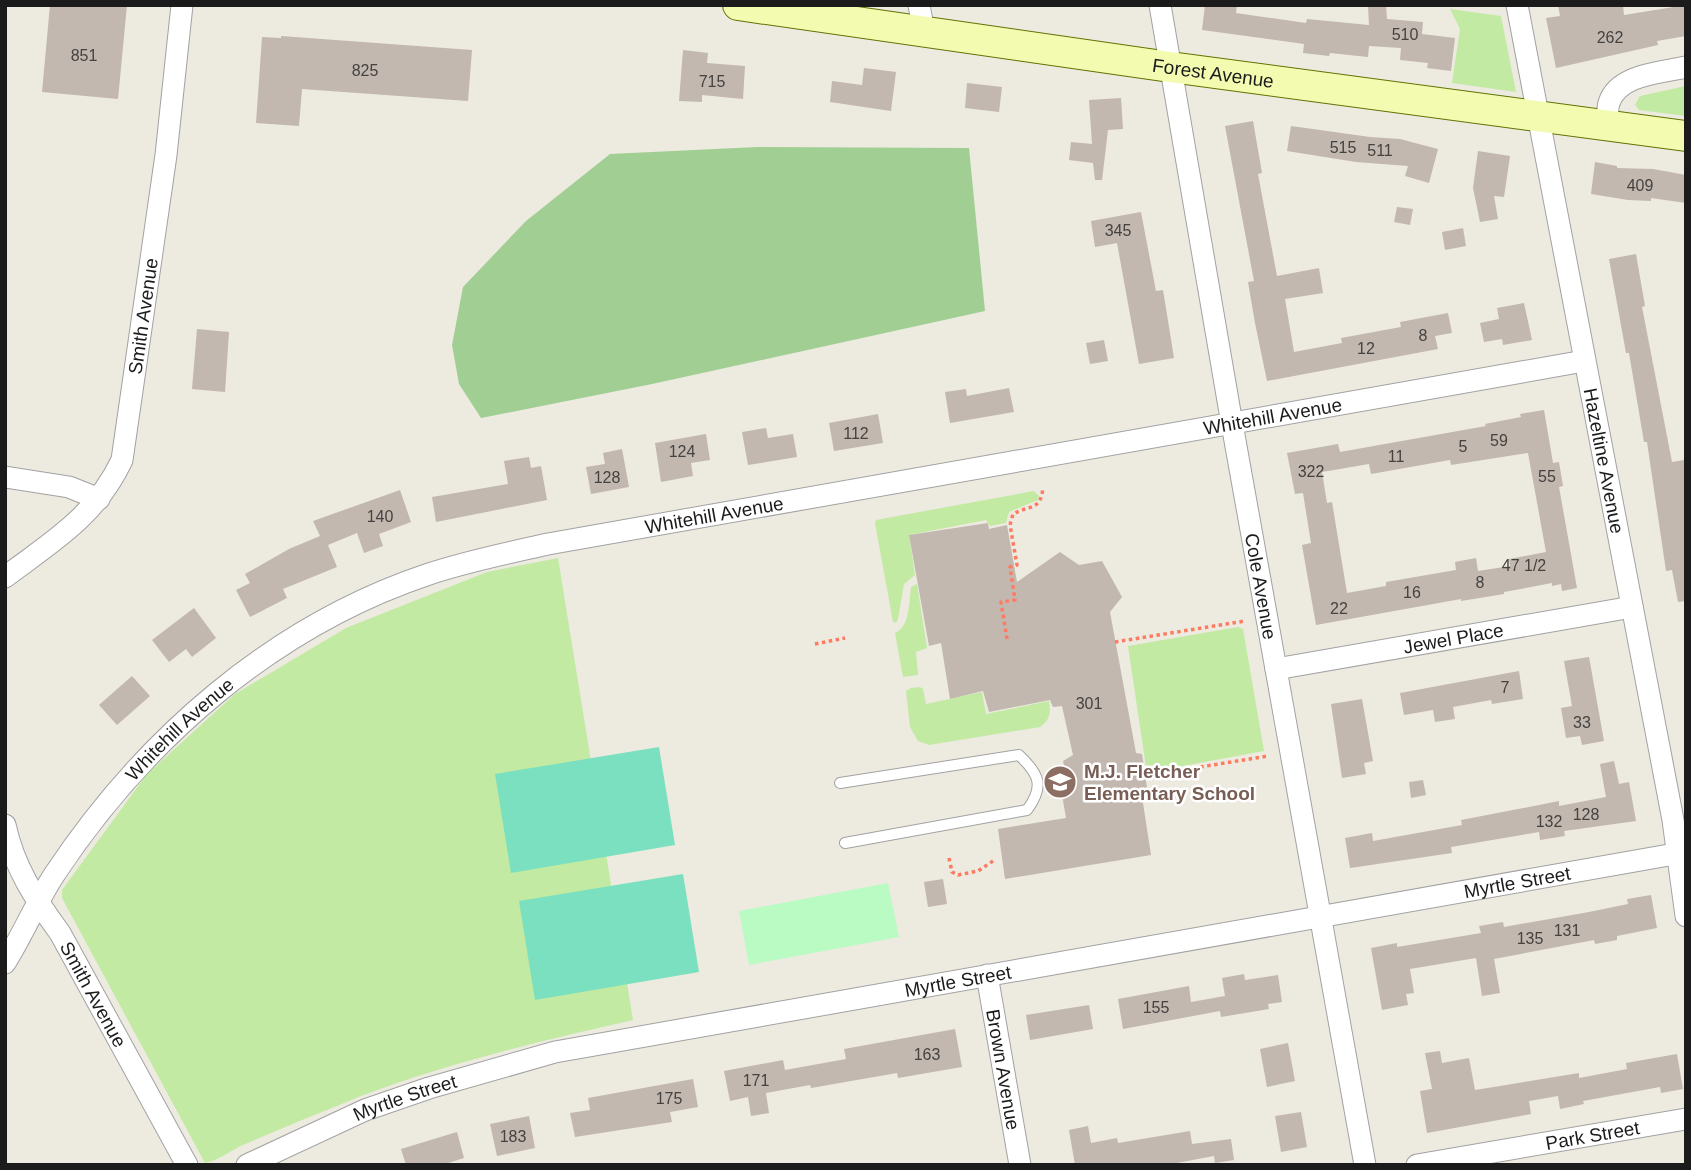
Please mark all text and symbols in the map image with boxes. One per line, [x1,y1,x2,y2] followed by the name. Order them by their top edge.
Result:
[1392,26,1418,43] house number: 510
[1597,29,1623,46] house number: 262
[71,47,97,64] house number: 851
[1151,55,1275,92] street label: Forest Avenue
[352,62,378,79] house number: 825
[699,73,725,90] house number: 715
[1330,139,1356,156] house number: 515
[1367,142,1393,159] house number: 511
[1627,177,1653,194] house number: 409
[1105,222,1131,239] house number: 345
[125,257,162,376] street label: Smith Avenue
[1419,327,1428,344] house number: 8
[1357,340,1375,357] house number: 12
[1580,386,1628,535] street label: Hazeltine Avenue
[1202,394,1344,439] street label: Whitehill Avenue
[843,425,869,442] house number: 112
[1490,432,1508,449] house number: 59
[1459,438,1468,455] house number: 5
[669,443,695,460] house number: 124
[1388,448,1404,465] house number: 11
[1298,463,1324,480] house number: 322
[1538,468,1556,485] house number: 55
[594,469,620,486] house number: 128
[643,493,785,538] street label: Whitehill Avenue
[367,508,393,525] house number: 140
[1241,532,1280,641] street label: Cole Avenue
[1502,557,1546,574] house number: 47 1/2
[1476,574,1485,591] house number: 8
[1403,584,1421,601] house number: 16
[1330,600,1348,617] house number: 22
[1402,620,1505,658] street label: Jewel Place
[122,674,238,785] street label: Whitehill Avenue
[1501,679,1510,696] house number: 7
[1076,695,1102,712] house number: 301
[1573,714,1591,731] house number: 33
[1084,761,1255,804] place label: M.J. Fletcher Elementary School
[1041,763,1079,801] school or university icon: M.J. Fletcher Elementary School
[1573,806,1599,823] house number: 128
[1536,813,1562,830] house number: 132
[1462,863,1573,902] street label: Myrtle Street
[1554,922,1580,939] house number: 131
[1517,930,1543,947] house number: 135
[56,938,130,1051] street label: Smith Avenue
[903,961,1014,1001] street label: Myrtle Street
[1143,999,1169,1016] house number: 155
[982,1008,1024,1132] street label: Brown Avenue
[914,1046,940,1063] house number: 163
[350,1070,460,1125] street label: Myrtle Street
[743,1072,769,1089] house number: 171
[656,1090,682,1107] house number: 175
[1544,1117,1642,1154] street label: Park Street
[500,1128,526,1145] house number: 183

